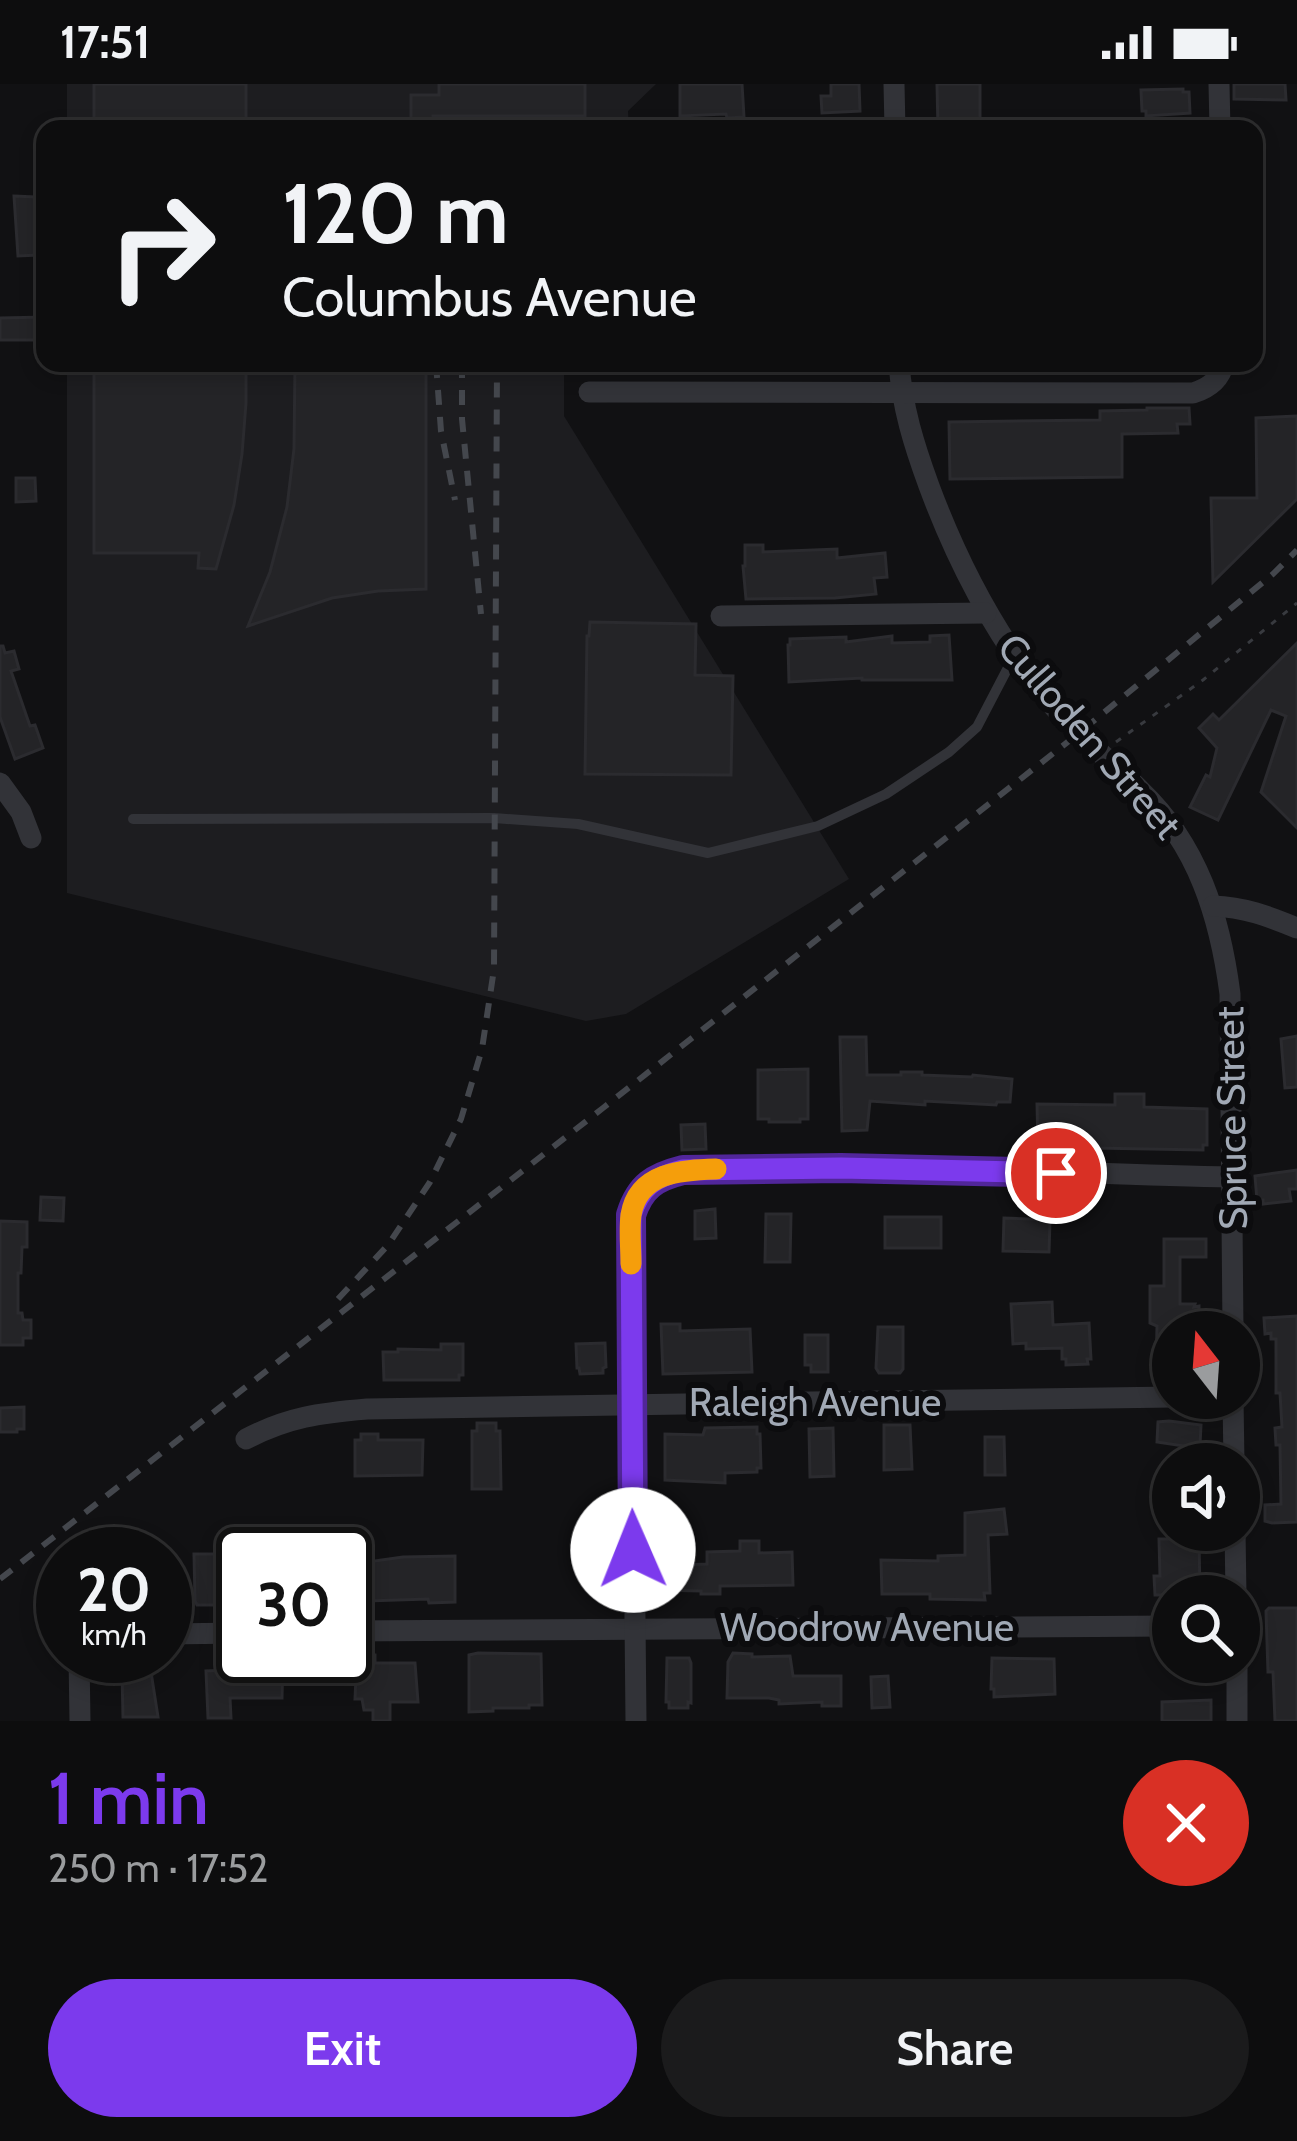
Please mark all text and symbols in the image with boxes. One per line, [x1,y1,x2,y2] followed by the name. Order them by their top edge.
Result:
[60,15,150,69] text: 17:51
[282,162,509,264] text: 120 m
[84,168,240,324] icon: right
[282,264,697,330] text: Columbus Avenue
[988,624,1192,848] street label: Culloden Street
[1205,1006,1257,1230] street label: Spruce Street
[1005,1122,1107,1224] pin
[1023,1140,1089,1206] icon: arrive
[1152,1311,1260,1419] north arrow
[1152,1311,1260,1683] map controls
[689,1378,941,1426] street label: Raleigh Avenue
[1152,1443,1260,1551] button: sound
[570,1487,696,1613] position arrow
[216,1527,372,1683] speed limit sign: 30
[77,1553,151,1626] text: 20
[1152,1575,1260,1683] button: search
[720,1603,1014,1651] street label: Woodrow Avenue
[81,1616,147,1653] text: km/h
[48,1755,209,1842] text: 1 min
[1123,1760,1249,1886] button: close
[48,1844,269,1892] text: 250 m · 17:52
[48,1979,637,2117] button: Exit
[661,1979,1249,2117] button: Share

